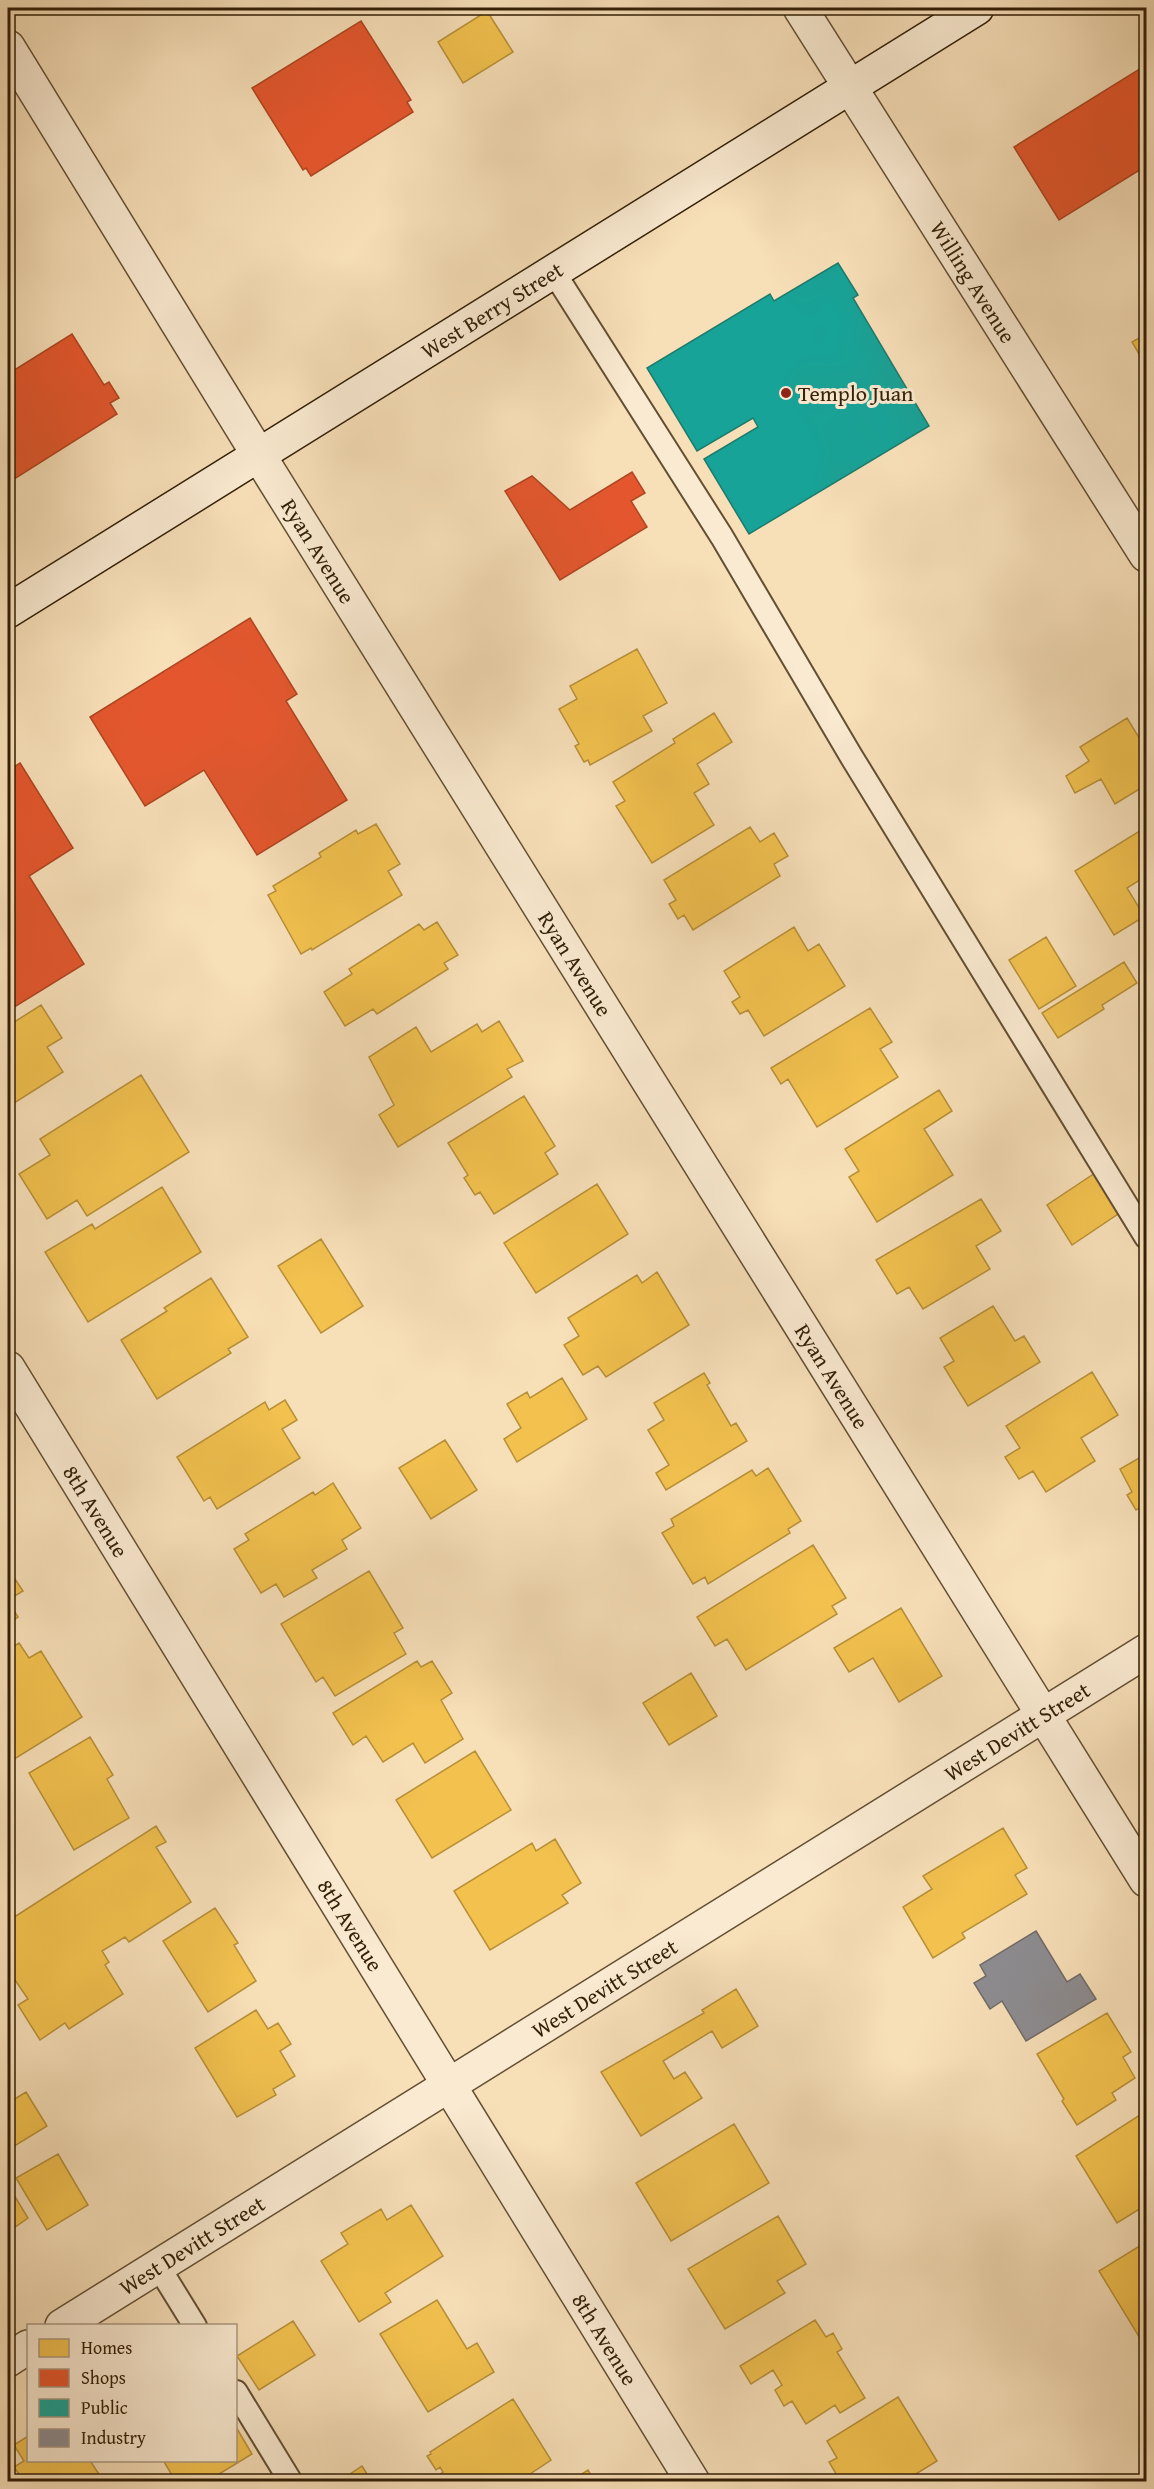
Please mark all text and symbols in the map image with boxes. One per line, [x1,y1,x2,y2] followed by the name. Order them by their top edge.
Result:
[922,214,1024,349] street label: Willing Avenue
[415,253,569,366] street label: West Berry Street
[798,377,914,409] place label: Templo Juan
[779,386,793,400] marker: Templo Juan
[274,492,363,610] street label: Ryan Avenue
[530,905,620,1022] street label: Ryan Avenue
[787,1317,877,1435] street label: Ryan Avenue
[55,1459,137,1563] street label: 8th Avenue
[938,1674,1096,1789] street label: West Devitt Street
[310,1873,391,1977] street label: 8th Avenue
[525,1931,684,2046] street label: West Devitt Street
[113,2187,271,2303] street label: West Devitt Street
[564,2287,646,2391] street label: 8th Avenue
[27,2324,237,2462] legend
[81,2334,132,2361] text: Homes
[81,2364,126,2391] text: Shops
[81,2394,128,2421] text: Public
[81,2424,146,2451] text: Industry

